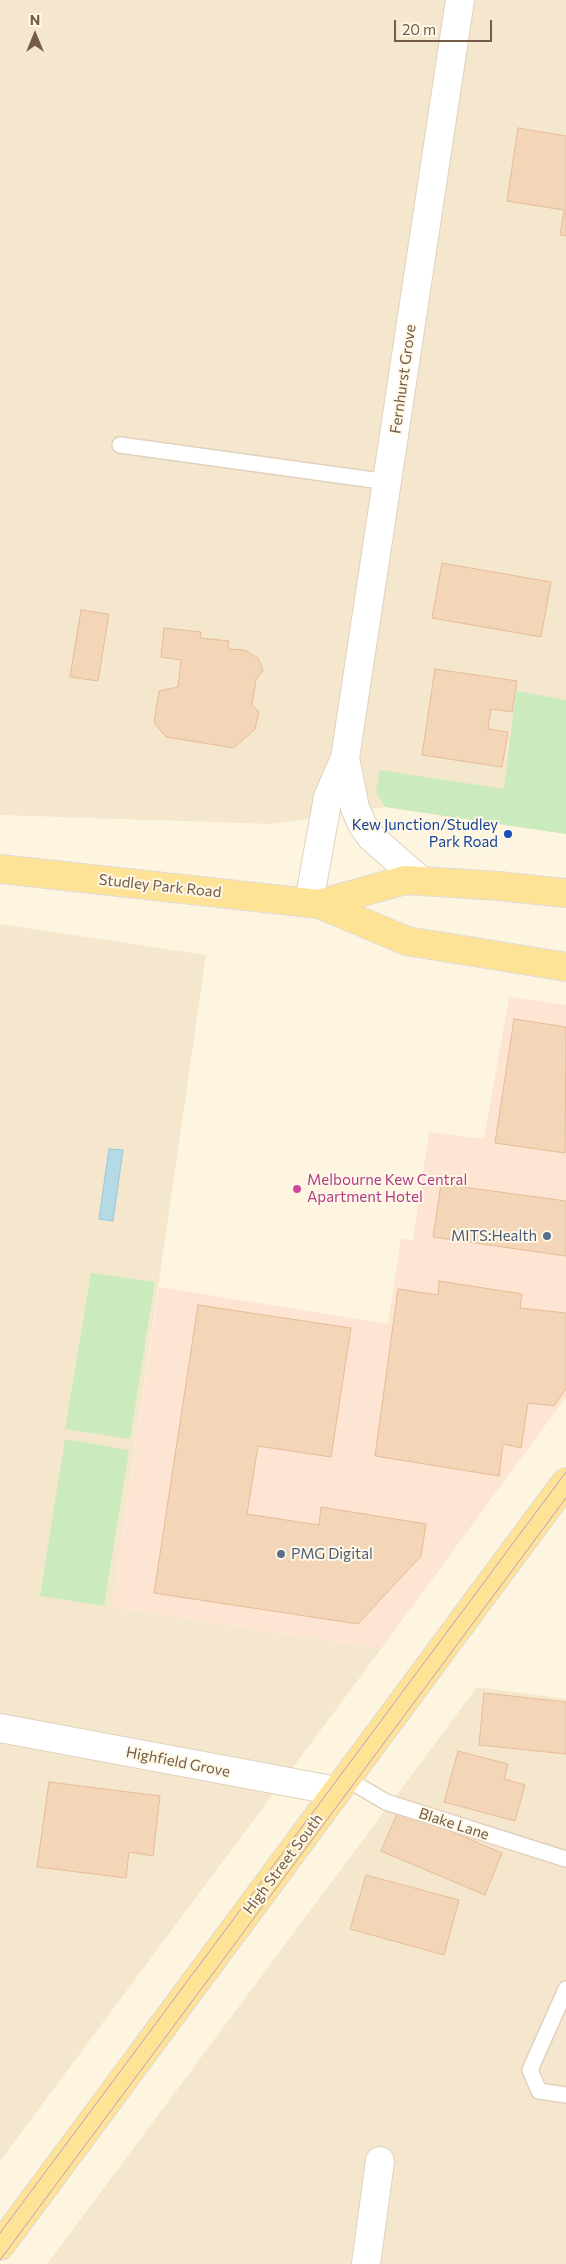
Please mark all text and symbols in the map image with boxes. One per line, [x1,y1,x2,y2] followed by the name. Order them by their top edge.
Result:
[10,10,60,60] north arrow
[396,10,494,42] scale bar
[30,11,40,28] text: N
[402,20,436,38] text: 20 m
[386,323,420,435] street label: Fernhurst Grove
[352,816,498,851] place label: Kew Junction/Studley Park Road
[502,828,514,840] marker: Kew Junction/Studley Park Road
[98,871,222,901] street label: Studley Park Road
[307,1171,467,1206] place label: Melbourne Kew Central Apartment Hotel
[291,1183,303,1195] marker: Melbourne Kew Central Apartment Hotel
[451,1227,537,1245] place label: MITS:Health
[541,1230,553,1242] marker: MITS:Health
[291,1545,373,1563] place label: PMG Digital
[275,1548,287,1560] marker: PMG Digital
[124,1743,232,1781] street label: Highfield Grove
[417,1804,491,1844] street label: Blake Lane
[239,1810,327,1918] street label: High Street South

